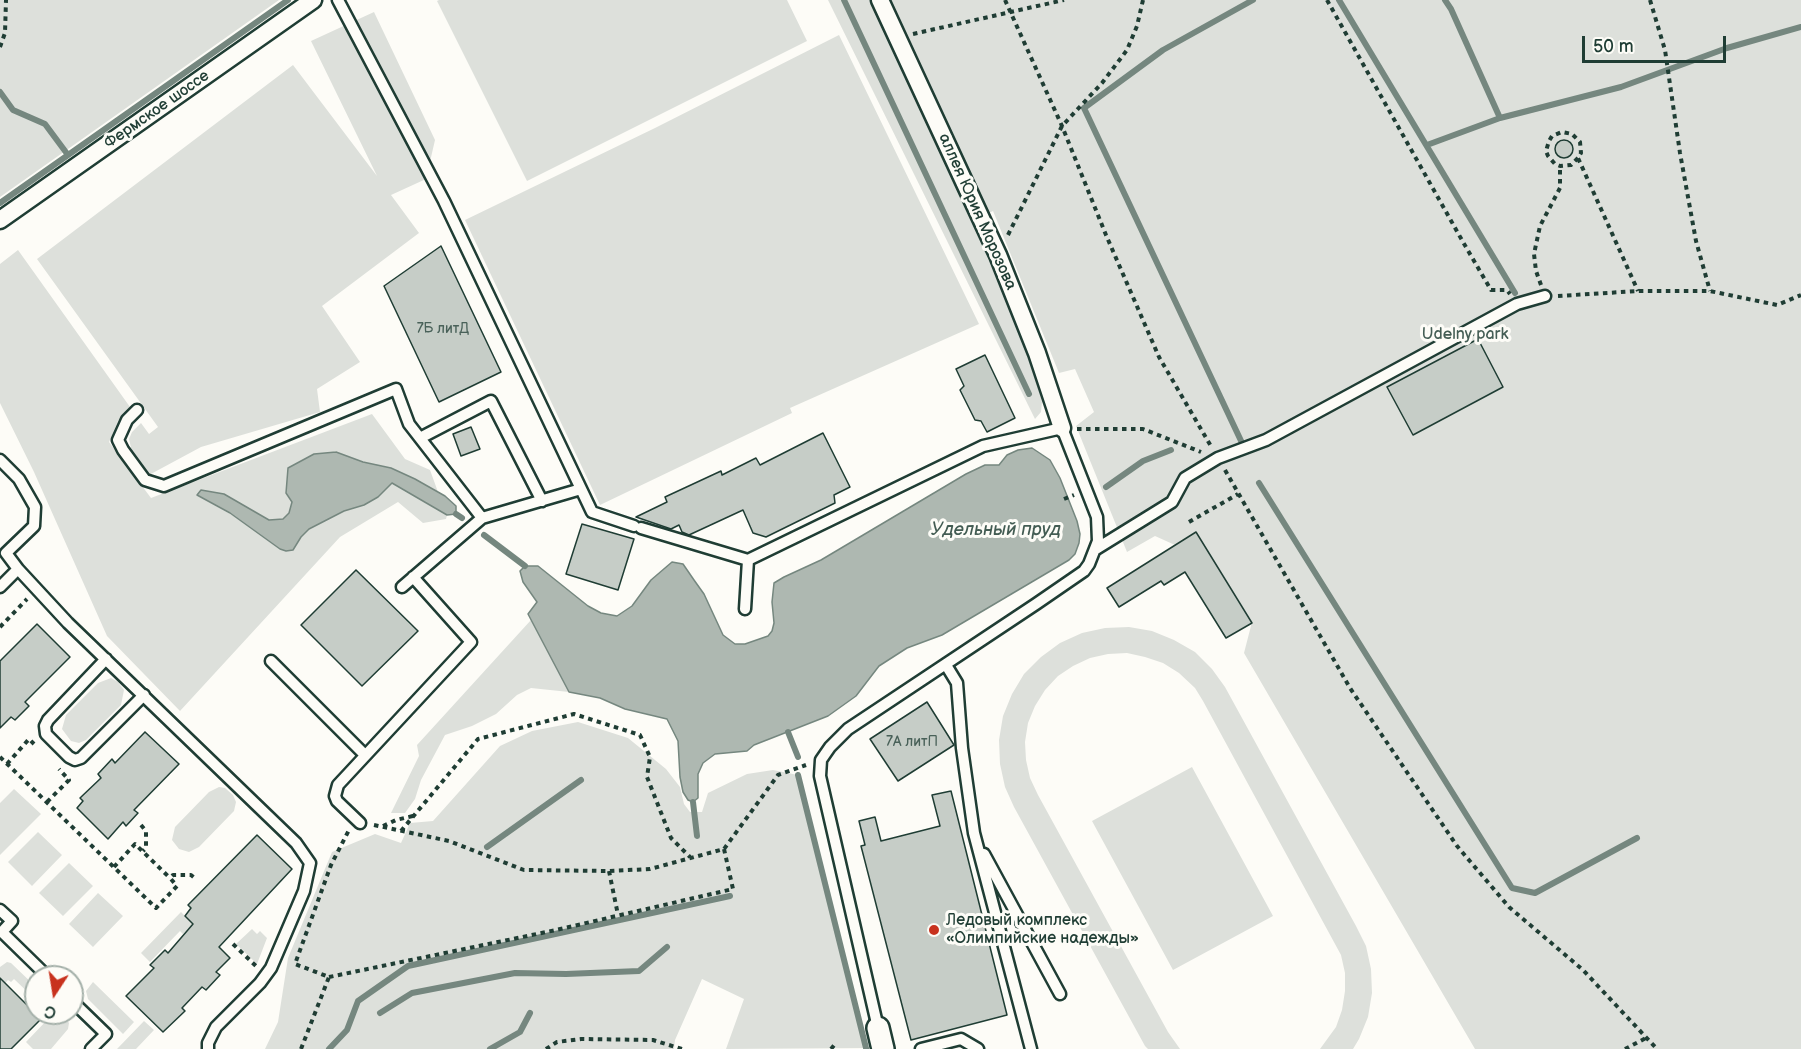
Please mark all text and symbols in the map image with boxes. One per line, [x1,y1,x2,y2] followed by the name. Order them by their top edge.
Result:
[1585,24,1729,62] scale bar
[1593,36,1634,57] text: 50 m
[101,67,213,153] street label: Фермское шоссе
[934,131,1020,293] street label: аллея Юрия Морозова
[417,321,469,337] house number: 7Б литД
[1422,325,1508,345] park label: Udelny park
[931,519,1061,541] water label: Удельный пруд
[886,734,938,750] house number: 7А литП
[946,911,1139,949] place label: Ледовый комплекс «Олимпийские надежды»
[927,923,941,937] marker: Ледовый комплекс «Олимпийские надежды»
[24,965,84,1025] north arrow
[43,1001,58,1022] text: С

